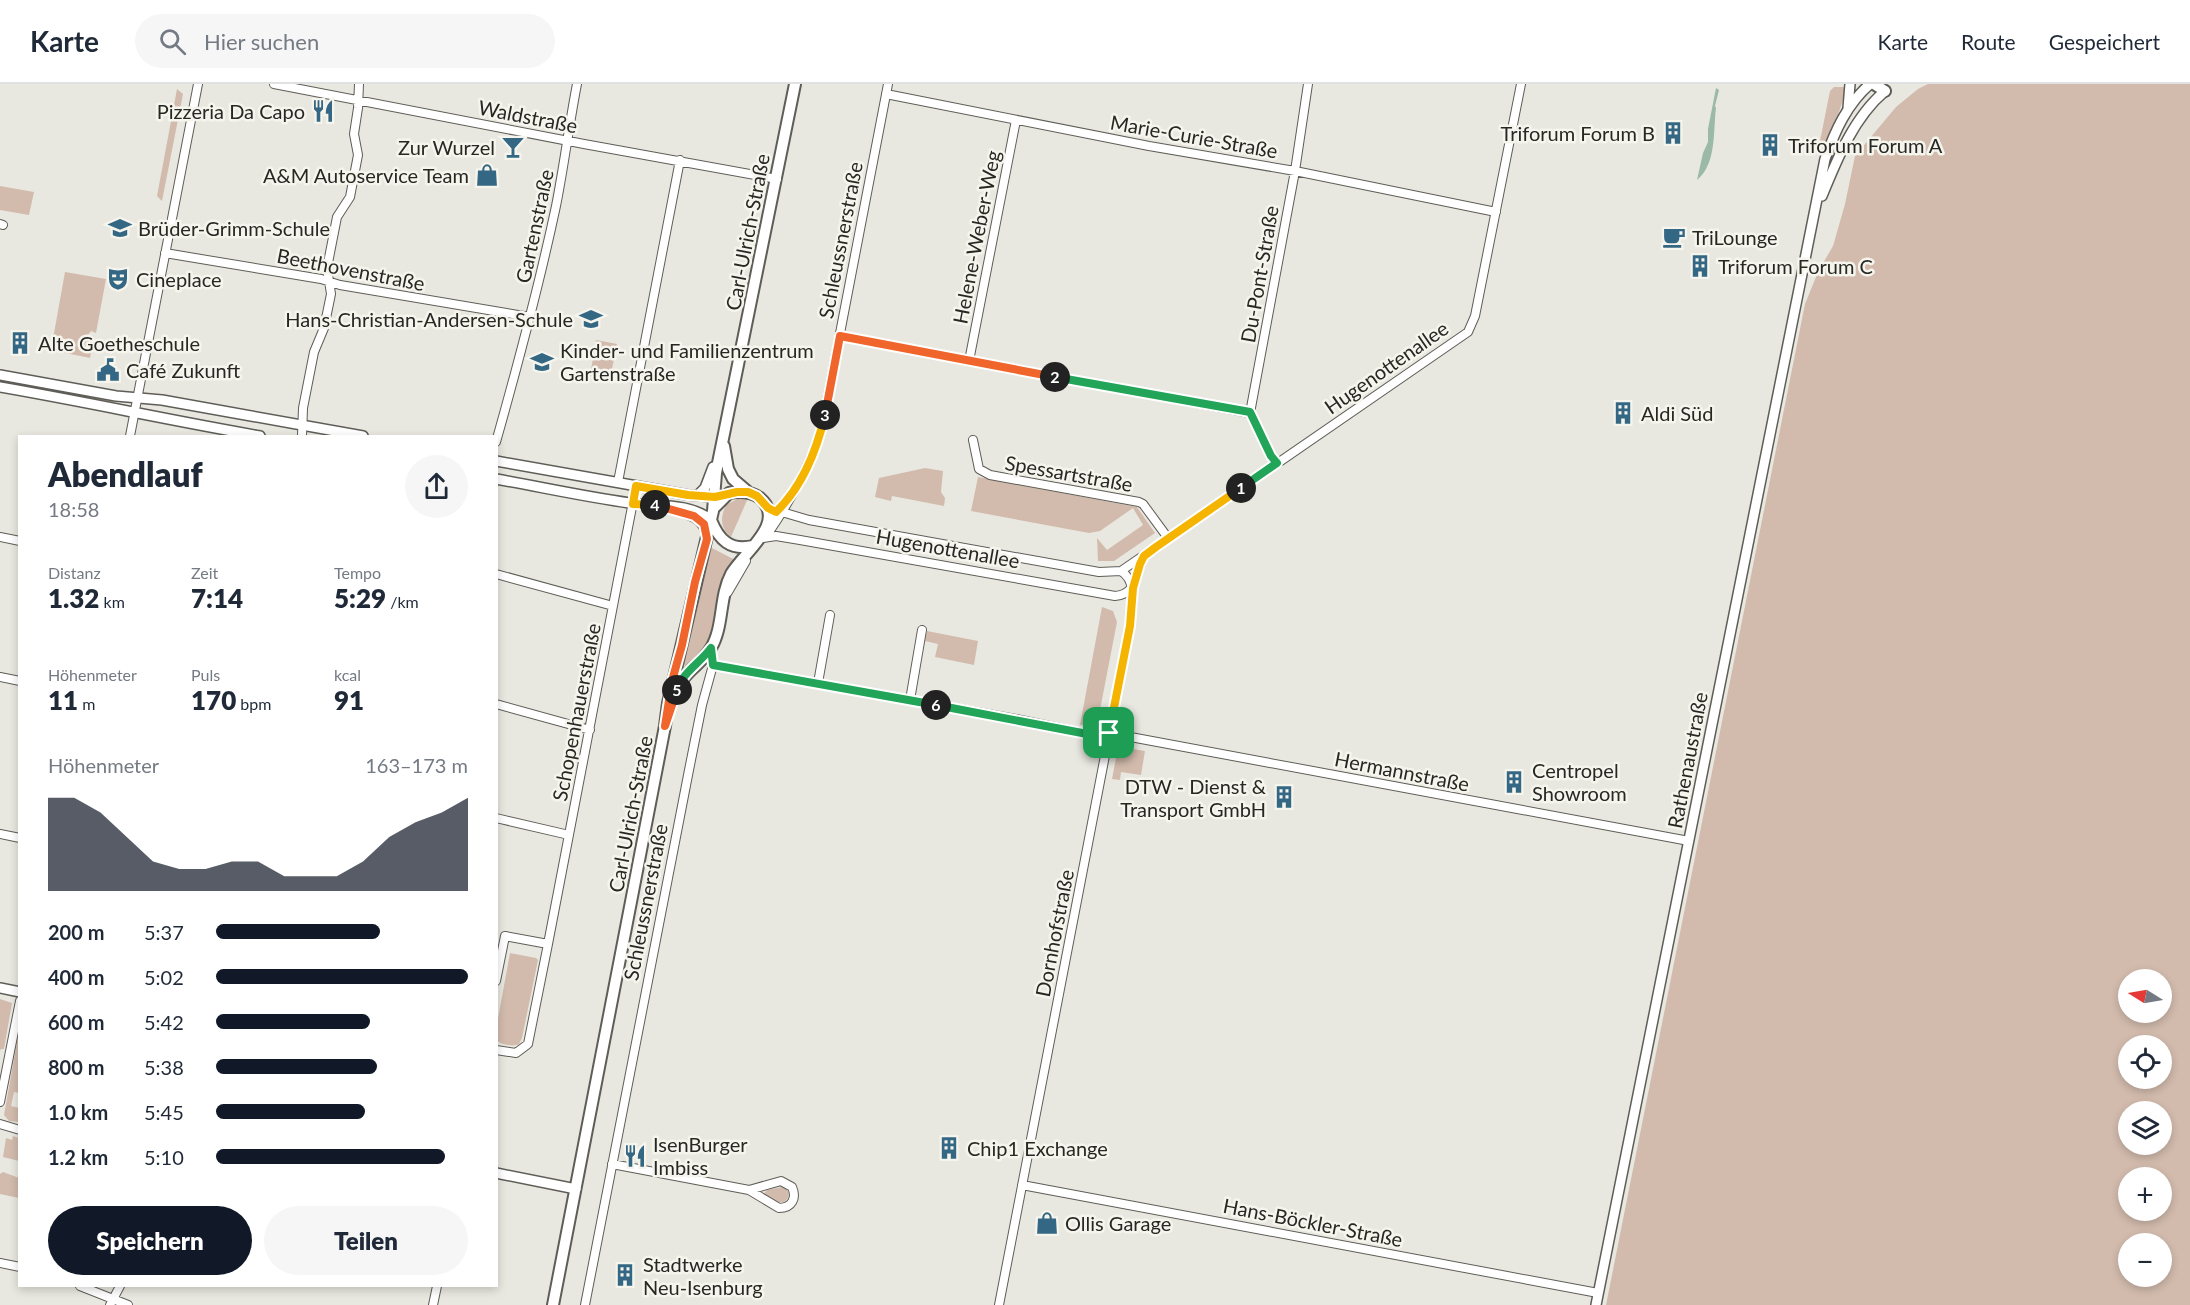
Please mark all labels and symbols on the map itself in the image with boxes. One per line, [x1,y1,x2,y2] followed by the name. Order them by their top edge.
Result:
[476,95,580,137] street label: Waldstraße
[310,98,336,124] restaurant icon: Pizzeria Da Capo
[157,99,305,123] place label: Pizzeria Da Capo
[1108,109,1280,163] street label: Marie-Curie-Straße
[1660,120,1686,146] building icon: Triforum Forum B
[1501,121,1655,145] place label: Triforum Forum B
[1757,132,1783,158] building icon: Triforum Forum A
[1788,133,1943,157] place label: Triforum Forum A
[500,134,526,160] bar icon: Zur Wurzel
[398,135,495,159] place label: Zur Wurzel
[947,148,1005,326] street label: Helene-Weber-Weg
[720,152,774,312] street label: Carl-Ulrich-Straße
[813,160,867,320] street label: Schleussnerstraße
[474,162,500,188] shop icon: A&M Autoservice Team
[263,163,469,187] place label: A&M Autoservice Team
[510,167,558,285] street label: Gartenstraße
[1235,204,1283,344] street label: Du-Pont-Straße
[107,215,133,241] school or university icon: Brüder-Grimm-Schule
[138,216,330,240] place label: Brüder-Grimm-Schule
[1661,224,1687,250] cafe icon: TriLounge
[1692,225,1778,249] place label: TriLounge
[275,243,427,295] street label: Beethovenstraße
[1687,253,1713,279] building icon: Triforum Forum C
[1718,254,1873,278] place label: Triforum Forum C
[105,266,131,292] theatre icon: Cineplace
[136,267,222,291] place label: Cineplace
[578,306,604,332] school or university icon: Hans-Christian-Andersen-Schule
[285,307,573,331] place label: Hans-Christian-Andersen-Schule
[1320,316,1452,418] street label: Hugenottenallee
[7,330,33,356] building icon: Alte Goetheschule
[38,331,200,355] place label: Alte Goetheschule
[560,338,814,385] place label: Kinder- und Familienzentrum Gartenstraße
[529,349,555,375] school or university icon: Kinder- und Familienzentrum Gartenstraße
[95,357,121,383] public building icon: Café Zukunft
[126,358,241,382] place label: Café Zukunft
[1040,362,1070,392] pin: 2
[810,400,840,430] pin: 3
[1610,400,1636,426] building icon: Aldi Süd
[1641,401,1713,425] place label: Aldi Süd
[1003,450,1135,496] street label: Spessartstraße
[1226,473,1256,503] pin: 1
[640,490,670,520] pin: 4
[874,524,1022,572] street label: Hugenottenallee
[547,621,605,803] street label: Schopenhauerstraße
[662,675,692,705] pin: 5
[921,690,951,720] pin: 6
[1662,690,1712,830] street label: Rathenaustraße
[1083,707,1134,758] pin
[603,734,657,894] street label: Carl-Ulrich-Straße
[1333,746,1471,796] street label: Hermannstraße
[1532,758,1627,805] place label: Centropel Showroom
[1501,769,1527,795] building icon: Centropel Showroom
[1120,774,1267,821] place label: DTW - Dienst & Transport GmbH
[1271,784,1297,810] building icon: DTW - Dienst & Transport GmbH
[618,822,672,982] street label: Schleussnerstraße
[1030,867,1078,999] street label: Dornhofstraße
[2118,969,2172,1023] north arrow
[653,1132,748,1179] place label: IsenBurger Imbiss
[936,1135,962,1161] building icon: Chip1 Exchange
[967,1136,1108,1160] place label: Chip1 Exchange
[622,1143,648,1169] restaurant icon: IsenBurger Imbiss
[1221,1193,1405,1251] street label: Hans-Böckler-Straße
[1034,1210,1060,1236] shop icon: Ollis Garage
[1065,1211,1171,1235] place label: Ollis Garage
[643,1252,763,1299] place label: Stadtwerke Neu-Isenburg
[612,1262,638,1288] building icon: Stadtwerke Neu-Isenburg

